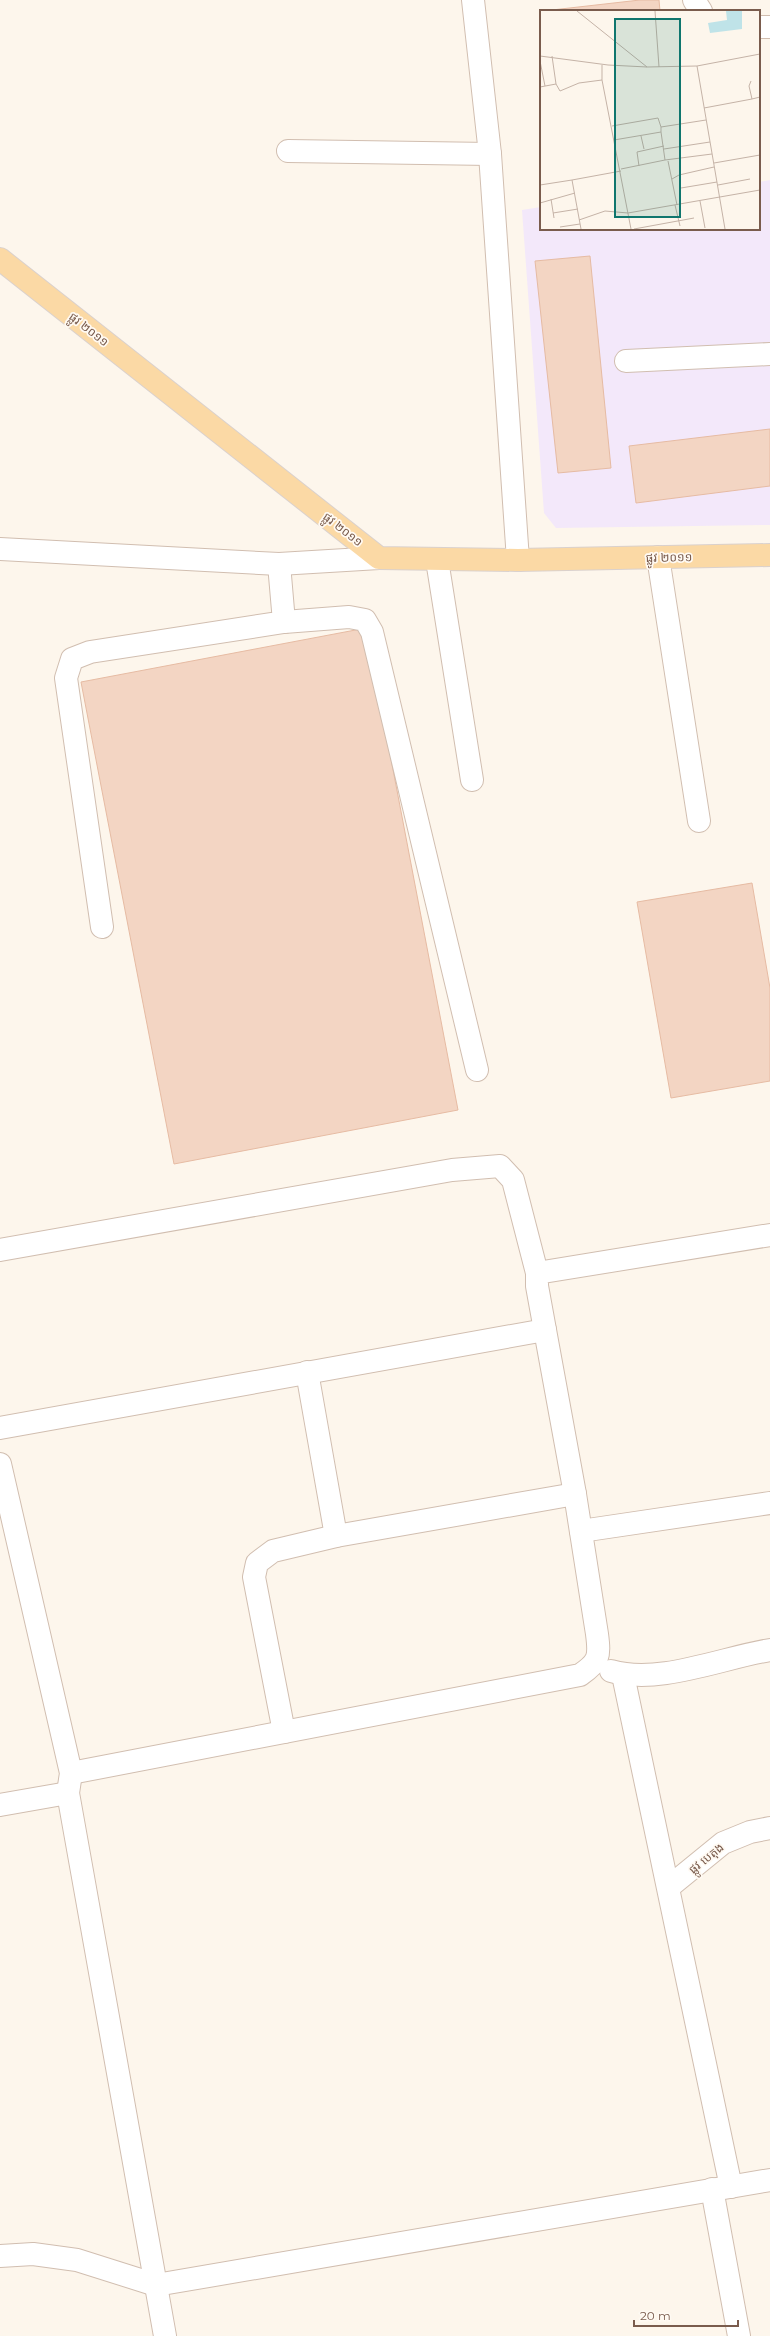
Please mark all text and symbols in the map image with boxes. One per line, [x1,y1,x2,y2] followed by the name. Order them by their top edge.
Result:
[540,10,760,230] inset map
[64,309,112,352] street label: ផ្លូវ ២០១១
[318,509,366,552] street label: ផ្លូវ ២០១១
[646,549,692,568] street label: ផ្លូវ ២០១១
[685,1839,729,1879] street label: ផ្លូវ បេតុង
[634,2302,738,2328] scale bar
[640,2308,671,2323] text: 20 m

